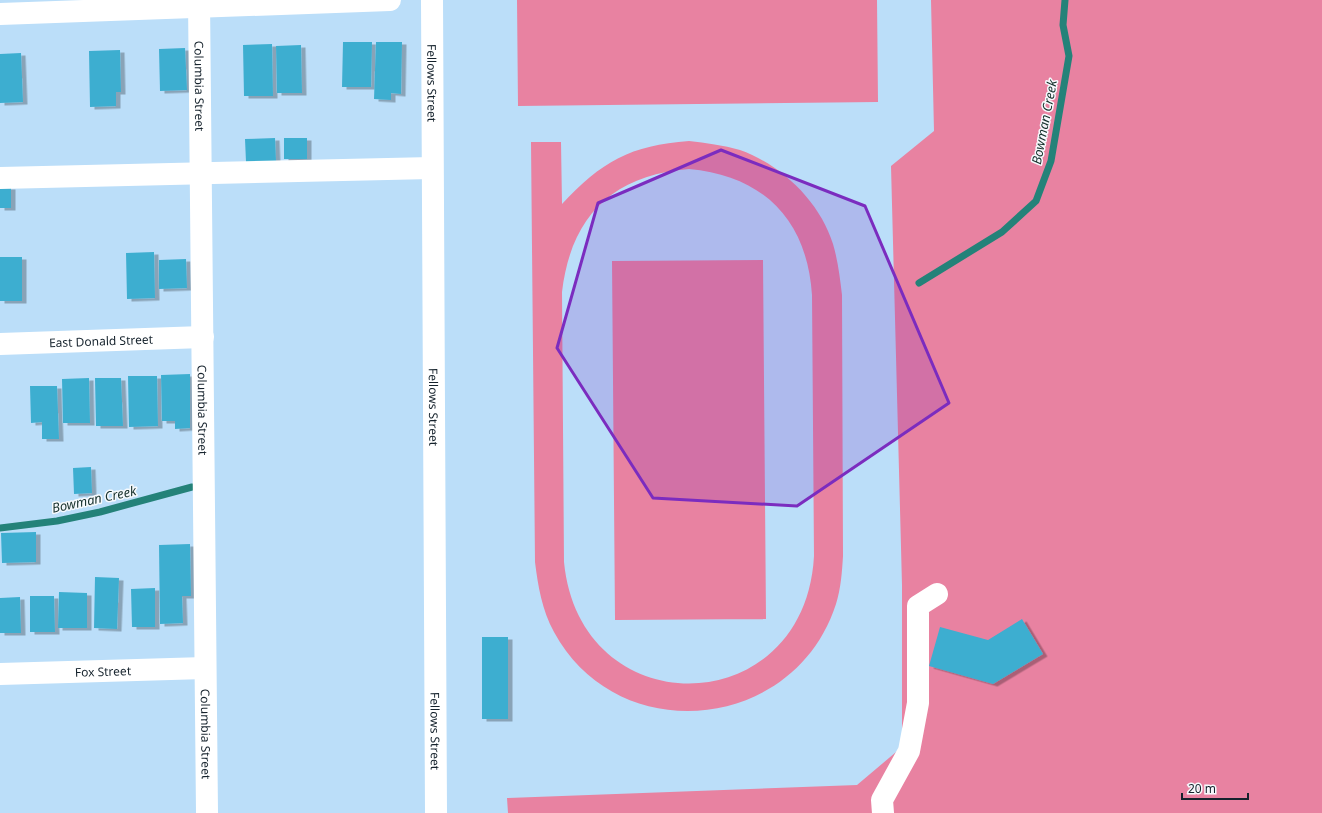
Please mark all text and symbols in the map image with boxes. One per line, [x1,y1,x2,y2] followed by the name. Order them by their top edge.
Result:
[191,41,209,132] street label: Columbia Street
[424,44,441,123] street label: Fellows Street
[1027,78,1061,166] water label: Bowman Creek
[49,330,154,351] street label: East Donald Street
[194,365,212,456] street label: Columbia Street
[425,368,443,447] street label: Fellows Street
[50,481,138,517] water label: Bowman Creek
[75,662,132,680] street label: Fox Street
[197,689,215,780] street label: Columbia Street
[427,692,444,771] street label: Fellows Street
[1182,775,1248,801] scale bar
[1188,780,1216,797] text: 20 m

